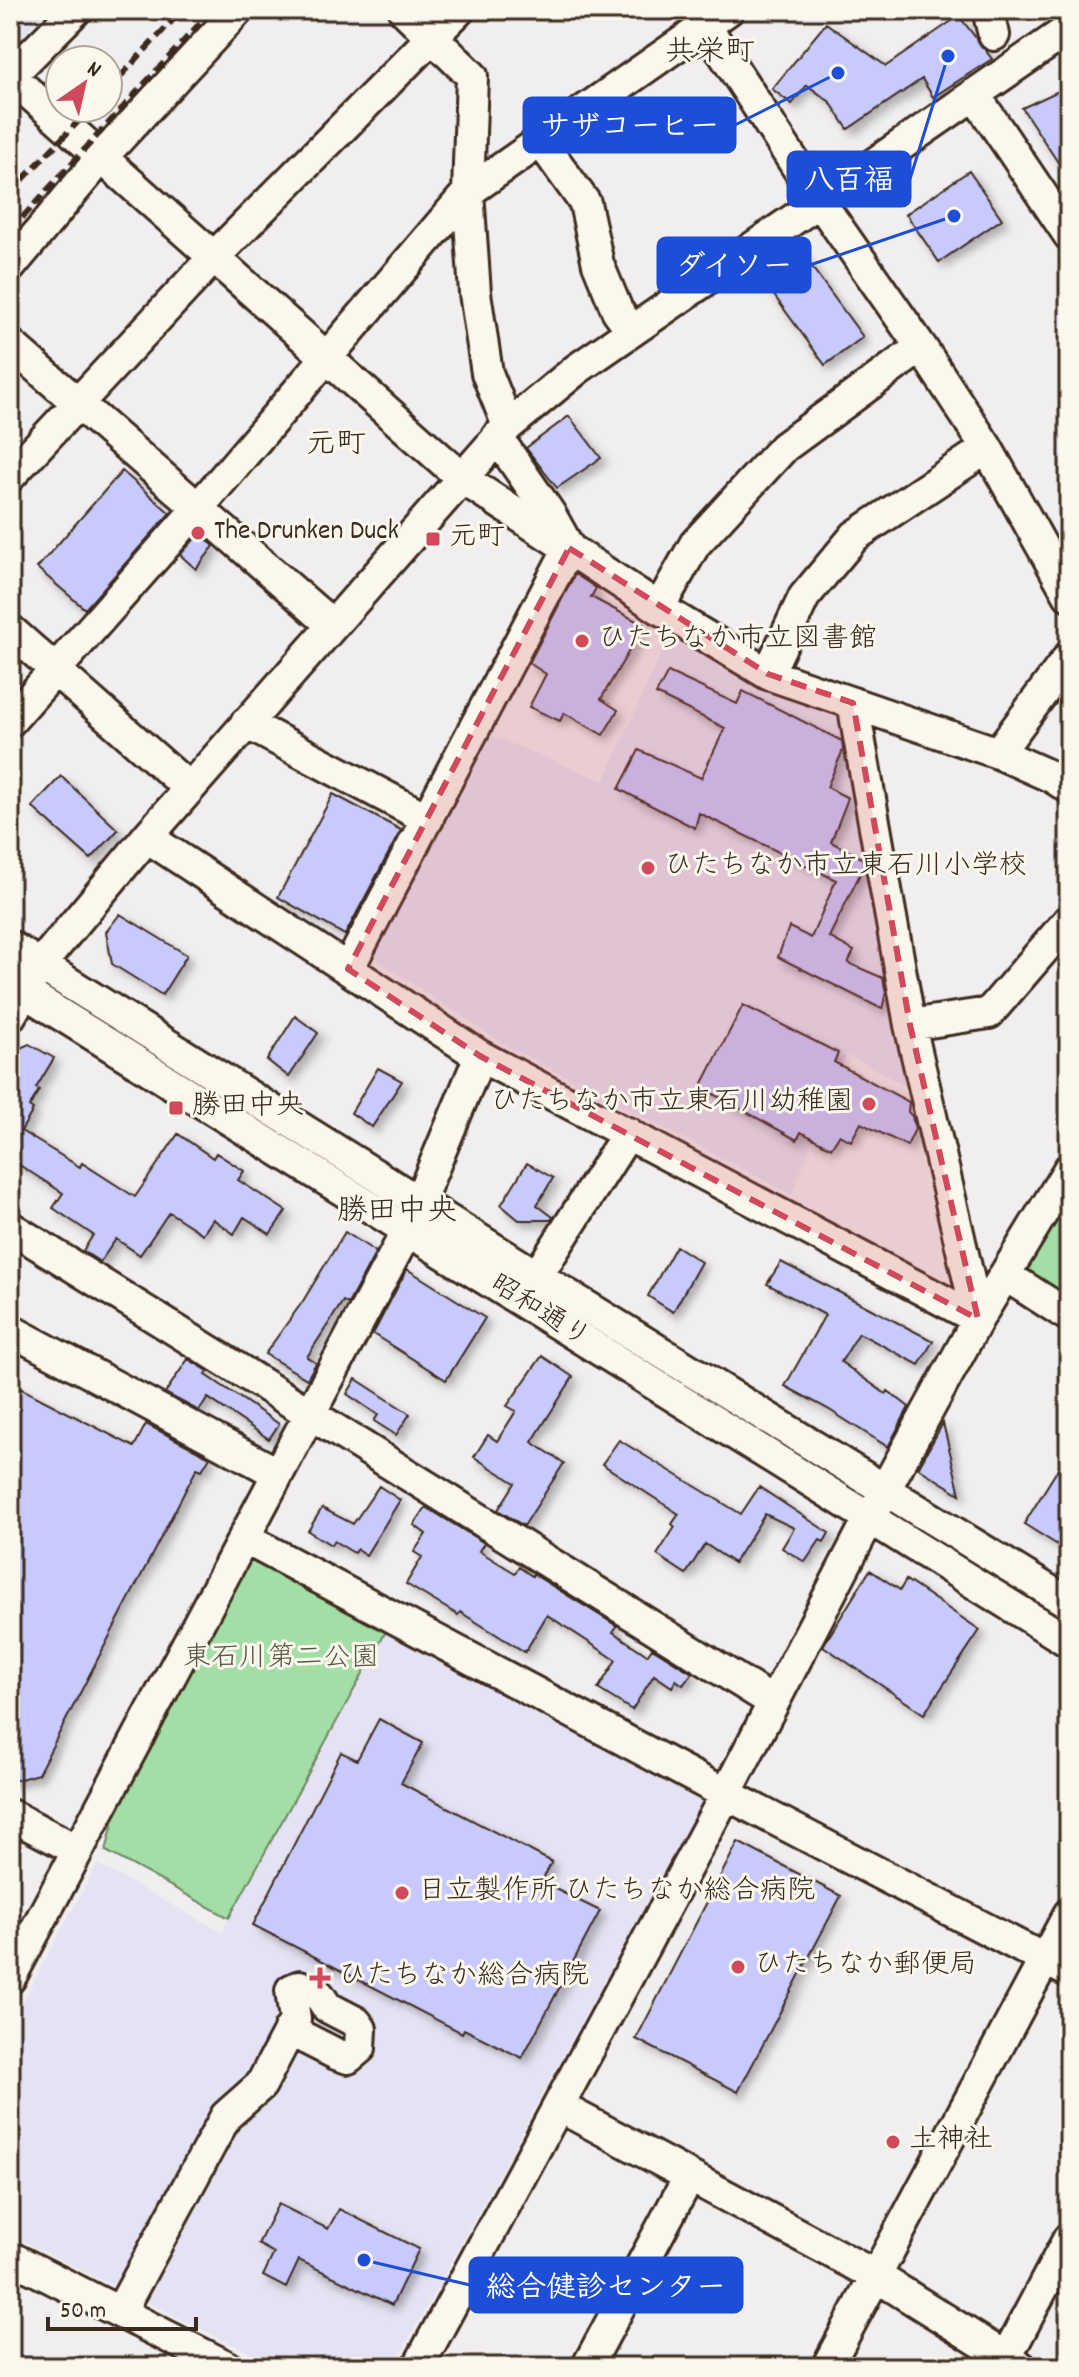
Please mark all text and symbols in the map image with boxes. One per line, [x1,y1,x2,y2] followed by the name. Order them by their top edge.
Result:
[665,33,755,76] district label: 共栄町
[44,44,124,124] north arrow
[80,54,107,86] text: N
[524,98,735,152] callout: サザコーヒー
[541,108,719,151] text: サザコーヒー
[788,152,910,206] callout: 八百福
[804,162,894,205] text: 八百福
[658,238,810,292] callout: ダイソー
[676,248,793,291] text: ダイソー
[306,425,366,468] district label: 元町
[214,513,399,553] place label: The Drunken Duck
[449,519,505,559] place label: 元町
[189,524,207,542] marker: The Drunken Duck
[424,530,442,548] marker: 元町
[598,621,877,661] place label: ひたちなか市立図書館
[573,632,591,650] marker: ひたちなか市立図書館
[664,848,1027,888] place label: ひたちなか市立東石川小学校
[639,859,657,877] marker: ひたちなか市立東石川小学校
[490,1084,853,1124] place label: ひたちなか市立東石川幼稚園
[192,1088,304,1128] place label: 勝田中央
[860,1095,878,1113] marker: ひたちなか市立東石川幼稚園
[167,1099,185,1117] marker: 勝田中央
[337,1192,457,1235] district label: 勝田中央
[481,1266,597,1360] street label: 昭和通り
[183,1640,379,1680] park label: 東石川第二公園
[418,1873,815,1913] place label: 日立製作所 ひたちなか総合病院
[393,1884,411,1902] marker: 日立製作所 ひたちなか総合病院
[754,1947,977,1987] place label: ひたちなか郵便局
[338,1958,589,1998] place label: ひたちなか総合病院
[729,1958,747,1976] marker: ひたちなか郵便局
[309,1967,331,1989] marker: ひたちなか総合病院
[909,2122,993,2162] place label: 土神社
[884,2133,902,2151] marker: 土神社
[470,2258,742,2312] callout: 総合健診センター
[486,2269,726,2312] text: 総合健診センター
[48,2281,196,2331] scale bar
[60,2295,106,2329] text: 50 m

